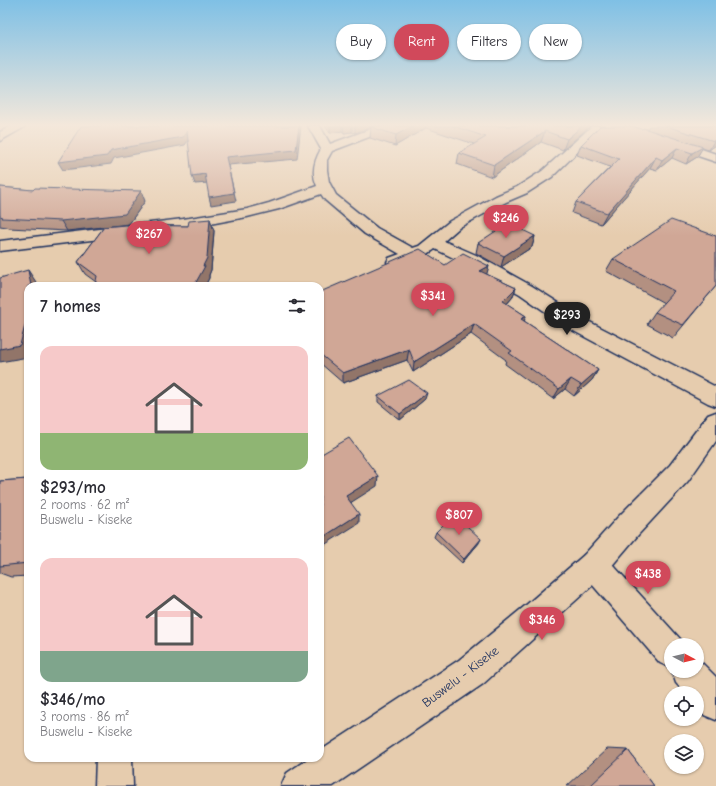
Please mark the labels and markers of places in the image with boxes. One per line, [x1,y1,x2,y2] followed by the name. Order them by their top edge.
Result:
[482,205,530,239] pin: $246
[125,221,173,255] pin: $267
[409,283,457,317] pin: $341
[543,302,591,336] pin: $293
[435,502,483,536] pin: $807
[624,561,672,595] pin: $438
[518,607,566,641] pin: $346

